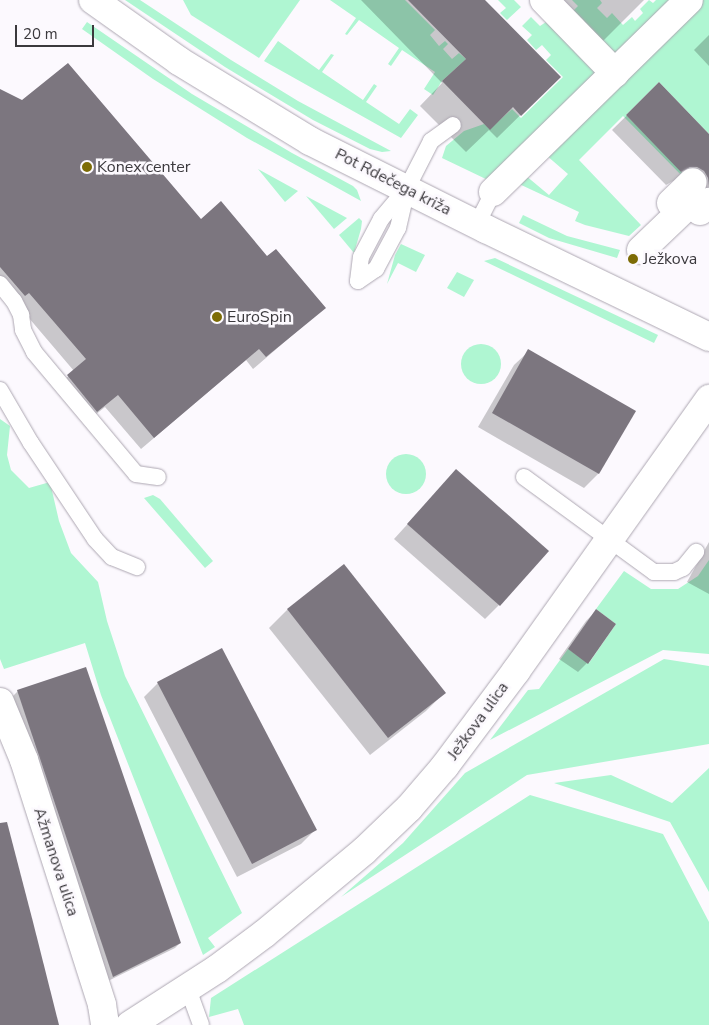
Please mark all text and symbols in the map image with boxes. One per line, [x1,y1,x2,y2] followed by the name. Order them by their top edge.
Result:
[18,15,96,47] scale bar
[23,24,58,44] text: 20 m
[332,144,454,220] street label: Pot Rdečega križa
[97,157,190,177] place label: Konex center
[81,161,93,173] marker: Konex center
[643,249,697,269] place label: Ježkova
[627,253,639,265] marker: Ježkova
[227,307,292,327] place label: EuroSpin
[211,311,223,323] marker: EuroSpin
[443,678,513,764] street label: Ježkova ulica
[29,805,83,919] street label: Ažmanova ulica

